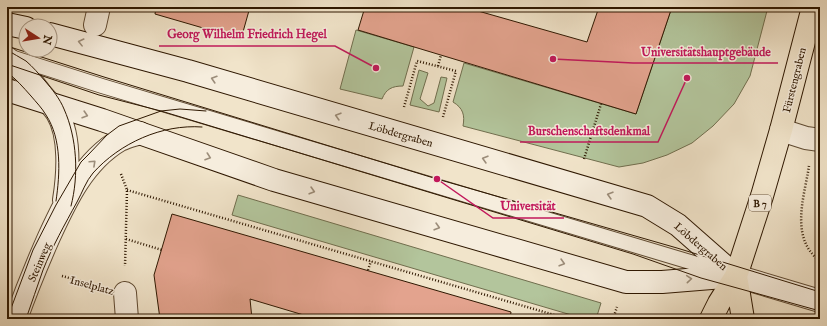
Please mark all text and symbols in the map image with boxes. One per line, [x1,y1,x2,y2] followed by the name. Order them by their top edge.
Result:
[18,18,58,58] north arrow
[159,22,335,46] callout: Georg Wilhelm Friedrich Hegel
[167,27,328,43] text: Georg Wilhelm Friedrich Hegel
[39,33,55,46] text: N
[78,39,84,47] one-way arrow
[633,39,778,63] callout: Universitätshauptgebäude
[640,45,771,61] text: Universitätshauptgebäude
[780,46,810,114] street label: Fürstengraben
[210,75,217,84] one-way arrow
[82,110,89,119] one-way arrow
[335,112,342,121] one-way arrow
[520,118,658,142] callout: Burschenschaftsdenkmal
[367,119,435,151] street label: Löbdergraben
[528,124,651,139] text: Burschenschaftsdenkmal
[205,152,212,161] one-way arrow
[482,155,489,164] one-way arrow
[88,160,96,168] one-way arrow
[308,186,315,195] one-way arrow
[606,191,613,200] one-way arrow
[493,194,564,218] callout: Universität
[749,195,771,211] road number: B 7
[499,199,557,214] text: Universität
[671,220,730,274] street label: Löbdergraben
[433,222,440,231] one-way arrow
[25,240,55,284] street label: Steinweg
[558,258,565,267] one-way arrow
[68,273,115,299] street label: Inselplatz
[686,275,692,284] one-way arrow

